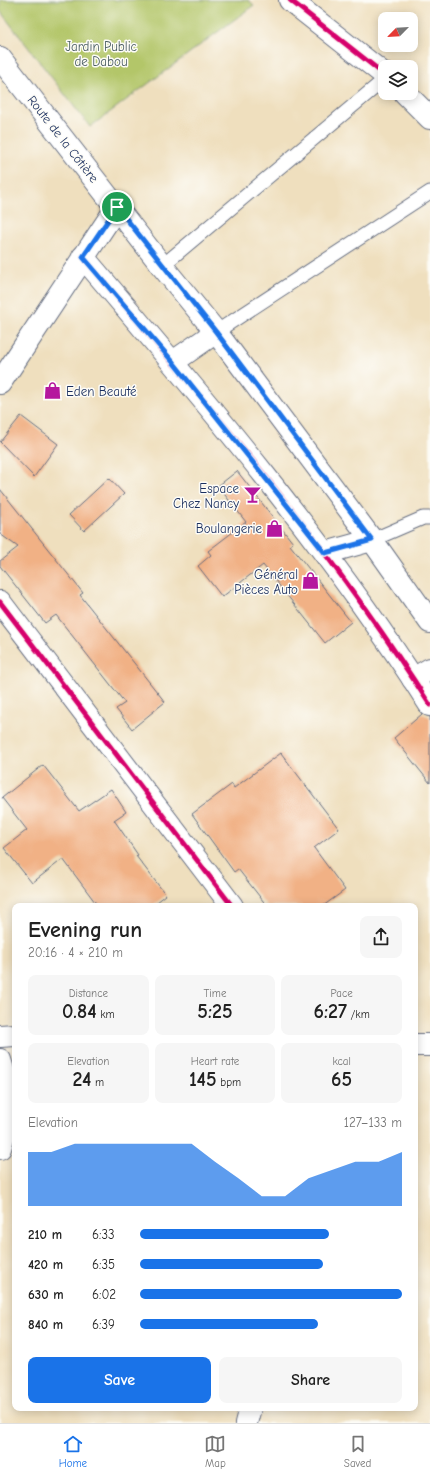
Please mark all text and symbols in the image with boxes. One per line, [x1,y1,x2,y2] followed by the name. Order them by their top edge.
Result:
[378,12,418,52] north arrow
[378,12,418,100] map controls
[65,39,137,69] park label: Jardin Public de Dabou
[378,60,418,100] button: layers
[24,92,102,186] street label: Route de la Côtière
[100,190,134,224] pin
[106,196,128,218] icon: arrive
[43,381,63,401] shop icon: Eden Beauté
[66,384,137,399] place label: Eden Beauté
[173,481,239,511] place label: Espace Chez Nancy
[242,485,262,505] bar icon: Espace Chez Nancy
[265,518,285,538] shop icon: Boulangerie
[196,521,262,536] place label: Boulangerie
[234,567,298,597] place label: Général Pièces Auto
[301,571,321,591] shop icon: Général Pièces Auto
[360,916,402,958] button: share
[28,917,142,943] text: Evening run
[28,945,123,960] text: 20:16 · 4 × 210 m
[69,987,108,1000] text: Distance
[204,987,226,1000] text: Time
[331,987,353,1000] text: Pace
[62,1000,97,1023] text: 0.84
[197,1000,233,1023] text: 5:25
[314,1000,347,1023] text: 6:27
[97,1008,115,1021] text: km
[347,1008,370,1021] text: /km
[67,1055,109,1068] text: Elevation
[191,1055,239,1068] text: Heart rate
[332,1055,351,1068] text: kcal
[73,1068,91,1091] text: 24
[189,1068,217,1091] text: 145
[331,1068,352,1091] text: 65
[91,1076,104,1089] text: m
[217,1076,241,1089] text: bpm
[28,1115,78,1130] text: Elevation
[344,1115,402,1130] text: 127–133 m
[28,1227,62,1242] text: 210 m
[92,1227,115,1242] text: 6:33
[28,1257,63,1272] text: 420 m
[92,1257,115,1272] text: 6:35
[28,1287,64,1302] text: 630 m
[92,1287,116,1302] text: 6:02
[28,1317,63,1332] text: 840 m
[92,1317,115,1332] text: 6:39
[28,1357,211,1403] button: Save
[219,1357,402,1403] button: Share
[59,1433,87,1470] tab: Home
[204,1433,226,1470] tab: Map
[344,1433,371,1470] tab: Saved

